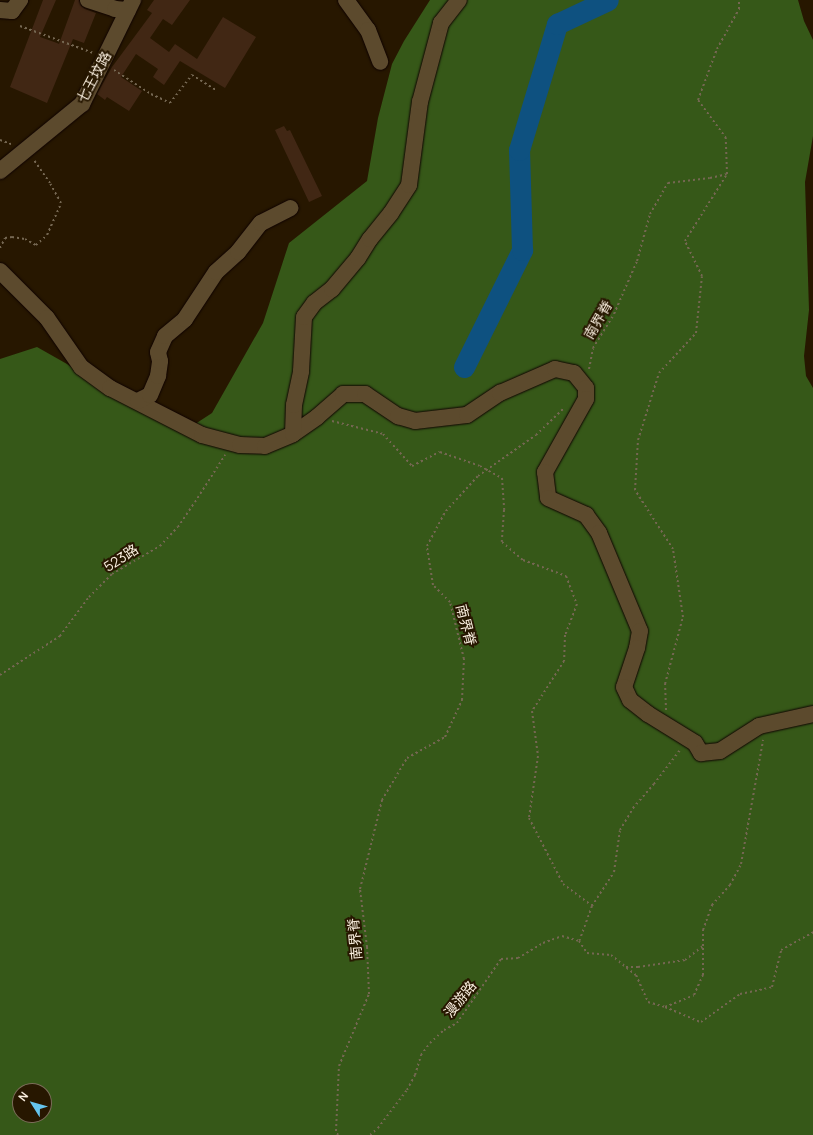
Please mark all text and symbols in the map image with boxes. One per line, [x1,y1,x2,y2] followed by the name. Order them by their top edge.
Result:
[73,48,115,106] street label: 七王坟路
[580,298,616,342] street label: 南界脊
[101,541,141,575] street label: 523路
[453,603,479,647] street label: 南界脊
[345,917,365,961] street label: 南界脊
[440,977,480,1021] street label: 漫游路
[12,1083,52,1123] north arrow
[14,1088,31,1104] text: N

